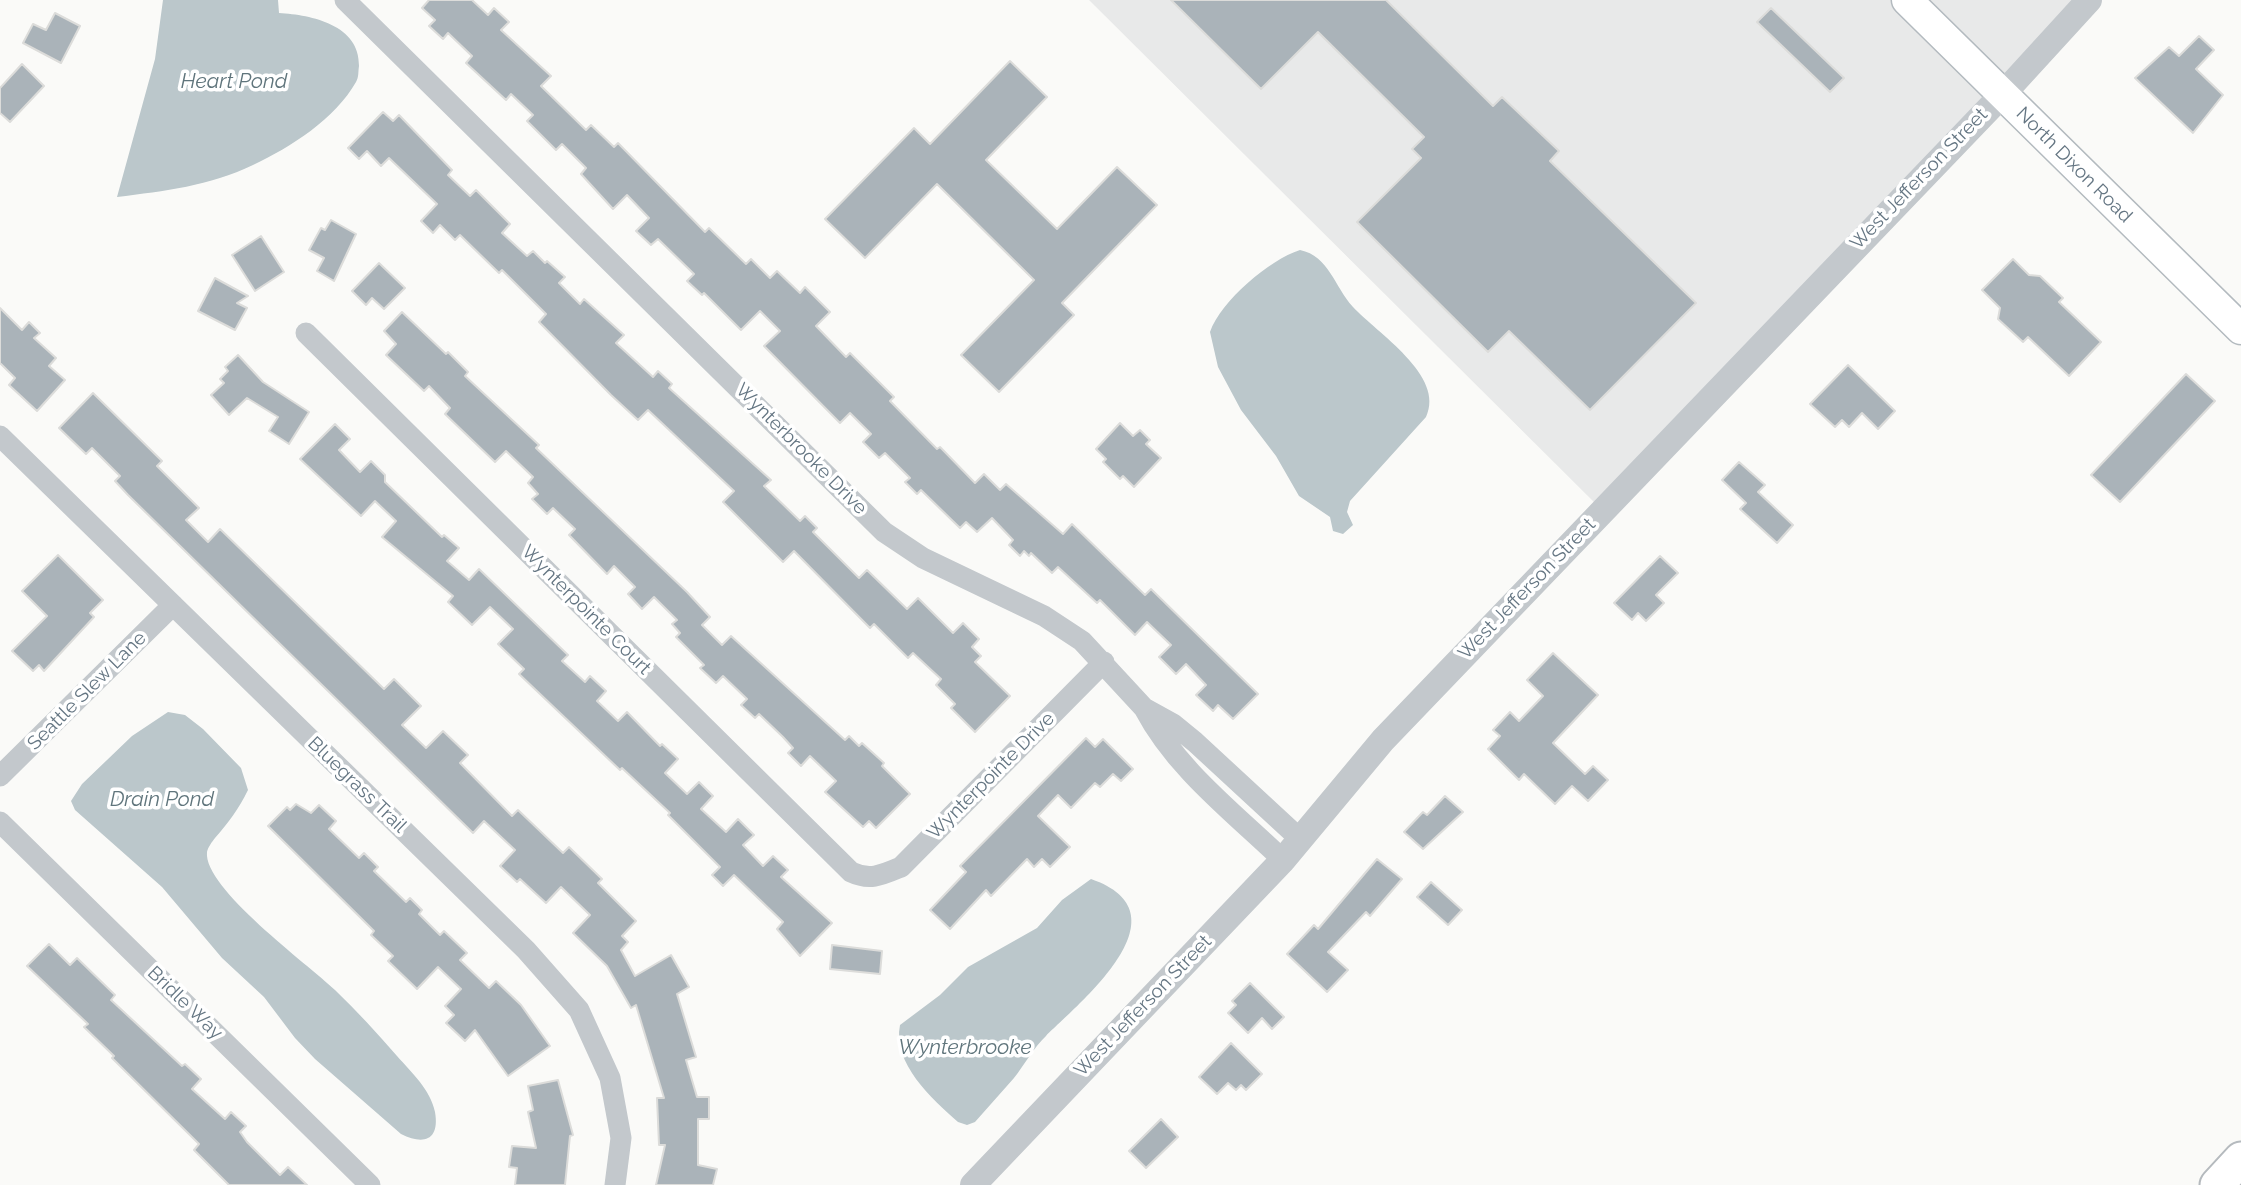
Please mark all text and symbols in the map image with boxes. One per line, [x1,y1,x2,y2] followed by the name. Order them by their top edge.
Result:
[181,69,287,95] water label: Heart Pond
[2011,102,2137,228] street label: North Dixon Road
[1846,104,1992,254] street label: West Jefferson Street
[731,379,871,519] street label: Wynterbrooke Drive
[1454,514,1600,664] street label: West Jefferson Street
[516,540,656,680] street label: Wynterpointe Court
[23,627,151,755] street label: Seattle Slew Lane
[923,708,1059,844] street label: Wynterpointe Drive
[303,732,411,838] street label: Bluegrass Trail
[110,787,214,813] water label: Drain Pond
[1070,931,1216,1081] street label: West Jefferson Street
[143,962,227,1044] street label: Bridle Way
[898,1035,1032,1061] water label: Wynterbrooke

